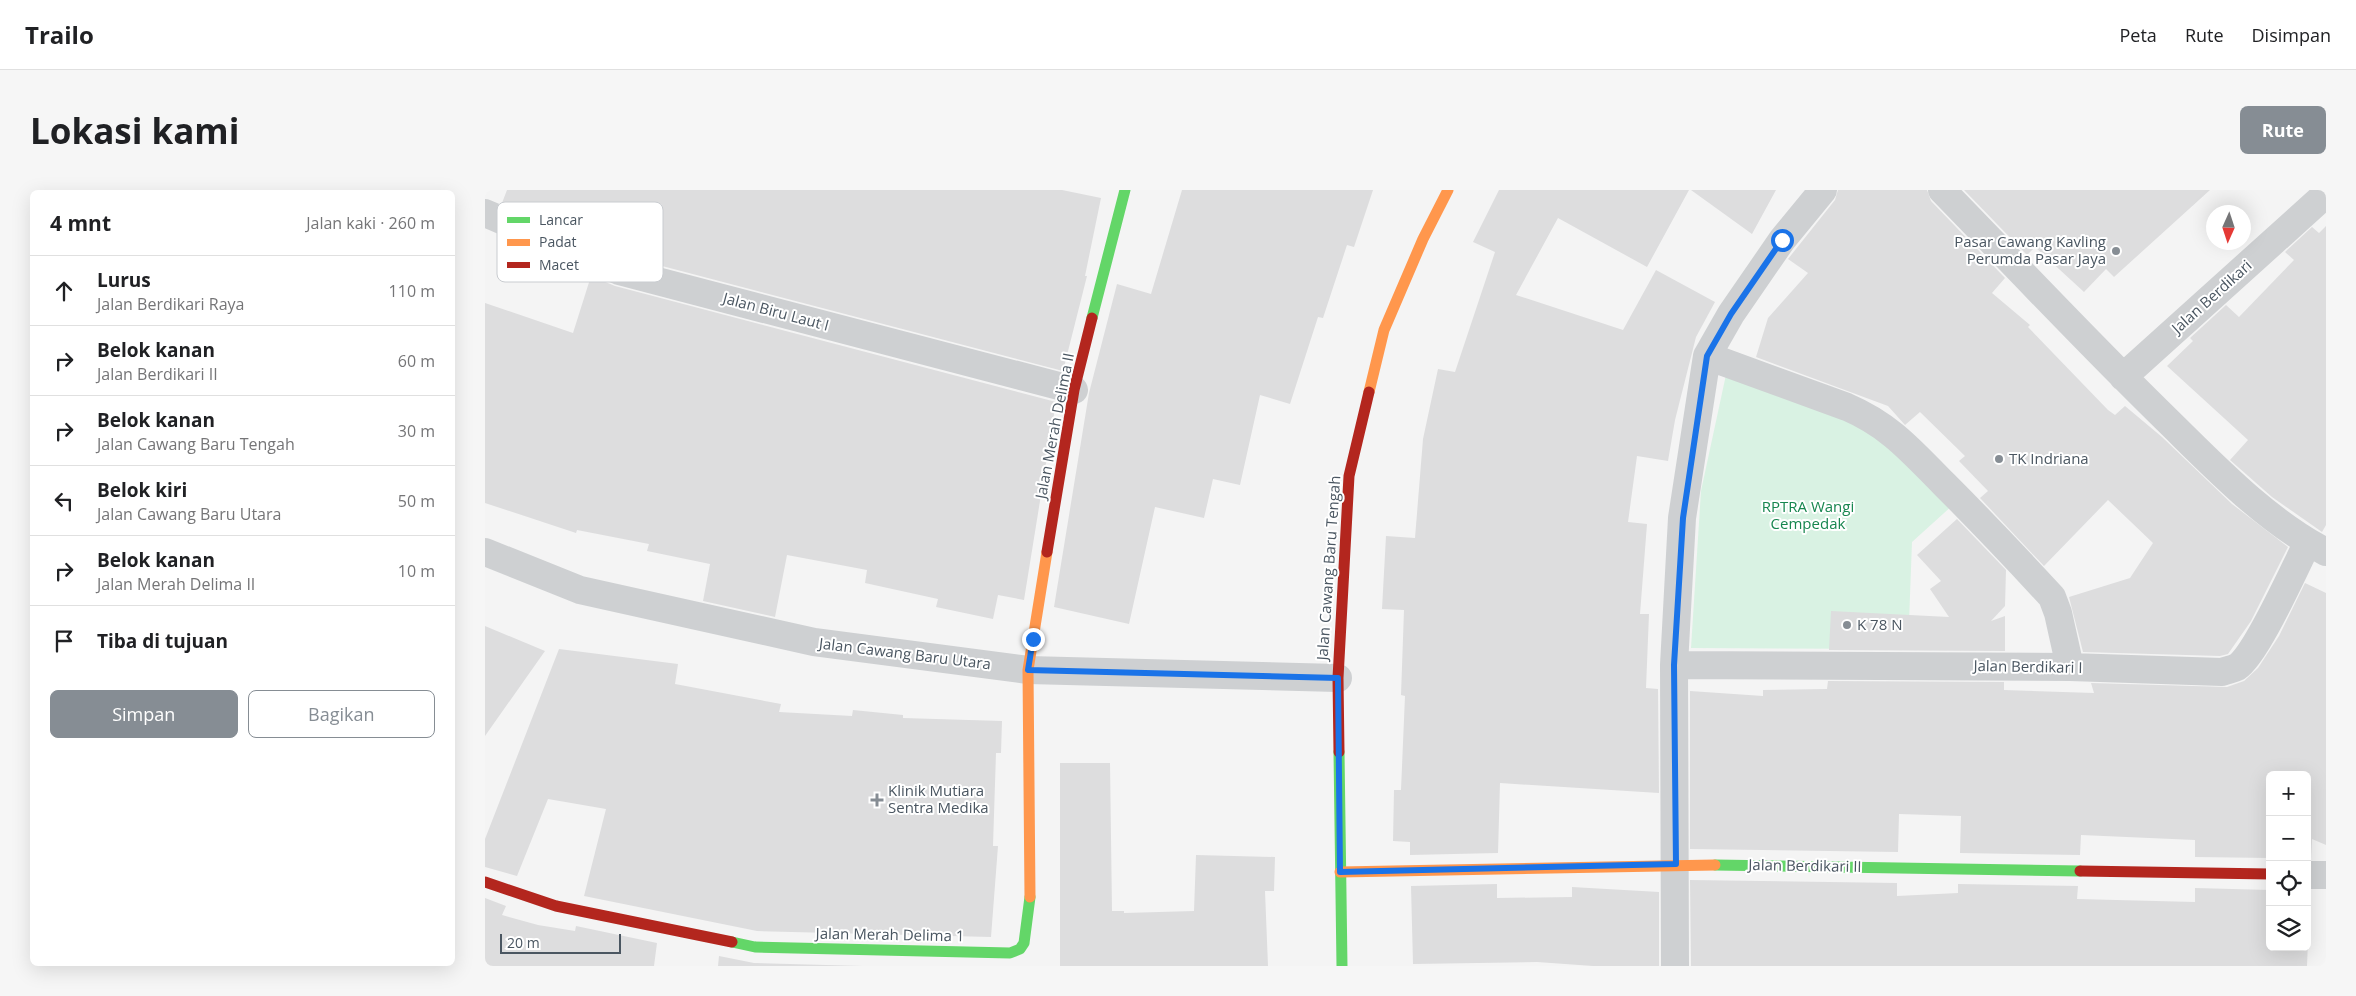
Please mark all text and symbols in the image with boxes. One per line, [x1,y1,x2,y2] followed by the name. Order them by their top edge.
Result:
[25,18,94,51] text: Trailo
[2120,23,2157,47] text: Peta
[2185,23,2224,47] text: Rute
[2252,23,2331,47] text: Disimpan
[2240,106,2326,154] button: Rute
[30,107,239,154] text: Lokasi kami
[497,202,663,282] legend
[2206,205,2251,250] north arrow
[50,209,111,237] text: 4 mnt
[539,210,583,229] text: Lancar
[306,212,435,234] text: Jalan kaki · 260 m
[1771,229,1794,252] route start
[1954,231,2106,268] place label: Pasar Cawang Kavling Perumda Pasar Jaya
[539,232,577,251] text: Padat
[2110,245,2122,257] marker: Pasar Cawang Kavling Perumda Pasar Jaya
[539,255,579,274] text: Macet
[2166,255,2256,339] street label: Jalan Berdikari
[97,267,151,293] text: Lurus
[50,277,78,305] icon: ahead
[389,280,435,302] text: 110 m
[719,287,832,335] street label: Jalan Biru Laut I
[97,293,244,315] text: Jalan Berdikari Raya
[97,337,215,363] text: Belok kanan
[50,347,78,375] icon: right
[398,350,435,372] text: 60 m
[1030,351,1078,503] street label: Jalan Merah Delima II
[97,363,218,385] text: Jalan Berdikari II
[97,407,215,433] text: Belok kanan
[50,417,78,445] icon: right
[398,420,435,442] text: 30 m
[97,433,295,455] text: Jalan Cawang Baru Tengah
[2009,448,2089,468] place label: TK Indriana
[1993,453,2005,465] marker: TK Indriana
[1311,475,1344,663] street label: Jalan Cawang Baru Tengah
[97,477,187,503] text: Belok kiri
[50,487,78,515] icon: left
[398,490,435,512] text: 50 m
[1762,496,1854,533] park label: RPTRA Wangi Cempedak
[97,503,281,525] text: Jalan Cawang Baru Utara
[97,547,215,573] text: Belok kanan
[50,557,78,585] icon: right
[398,560,435,582] text: 10 m
[97,573,255,595] text: Jalan Merah Delima II
[1857,614,1902,634] place label: K 78 N
[1841,619,1853,631] marker: K 78 N
[50,627,78,655] icon: arrive
[97,628,228,654] text: Tiba di tujuan
[1022,628,1045,651] route end
[816,632,992,673] street label: Jalan Cawang Baru Utara
[1971,655,2083,677] street label: Jalan Berdikari I
[50,690,238,738] button: Simpan
[248,690,435,738] button: Bagikan
[2266,771,2311,951] map controls
[2266,771,2311,816] button: +
[888,780,989,817] place label: Klinik Mutiara Sentra Medika
[870,793,884,807] marker: Klinik Mutiara Sentra Medika
[2266,816,2311,861] button: −
[1746,854,1862,876] street label: Jalan Berdikari II
[2266,861,2311,906] button: locate
[2266,906,2311,951] button: layers
[814,923,965,945] street label: Jalan Merah Delima 1
[500,931,621,954] scale bar
[507,933,540,952] text: 20 m

